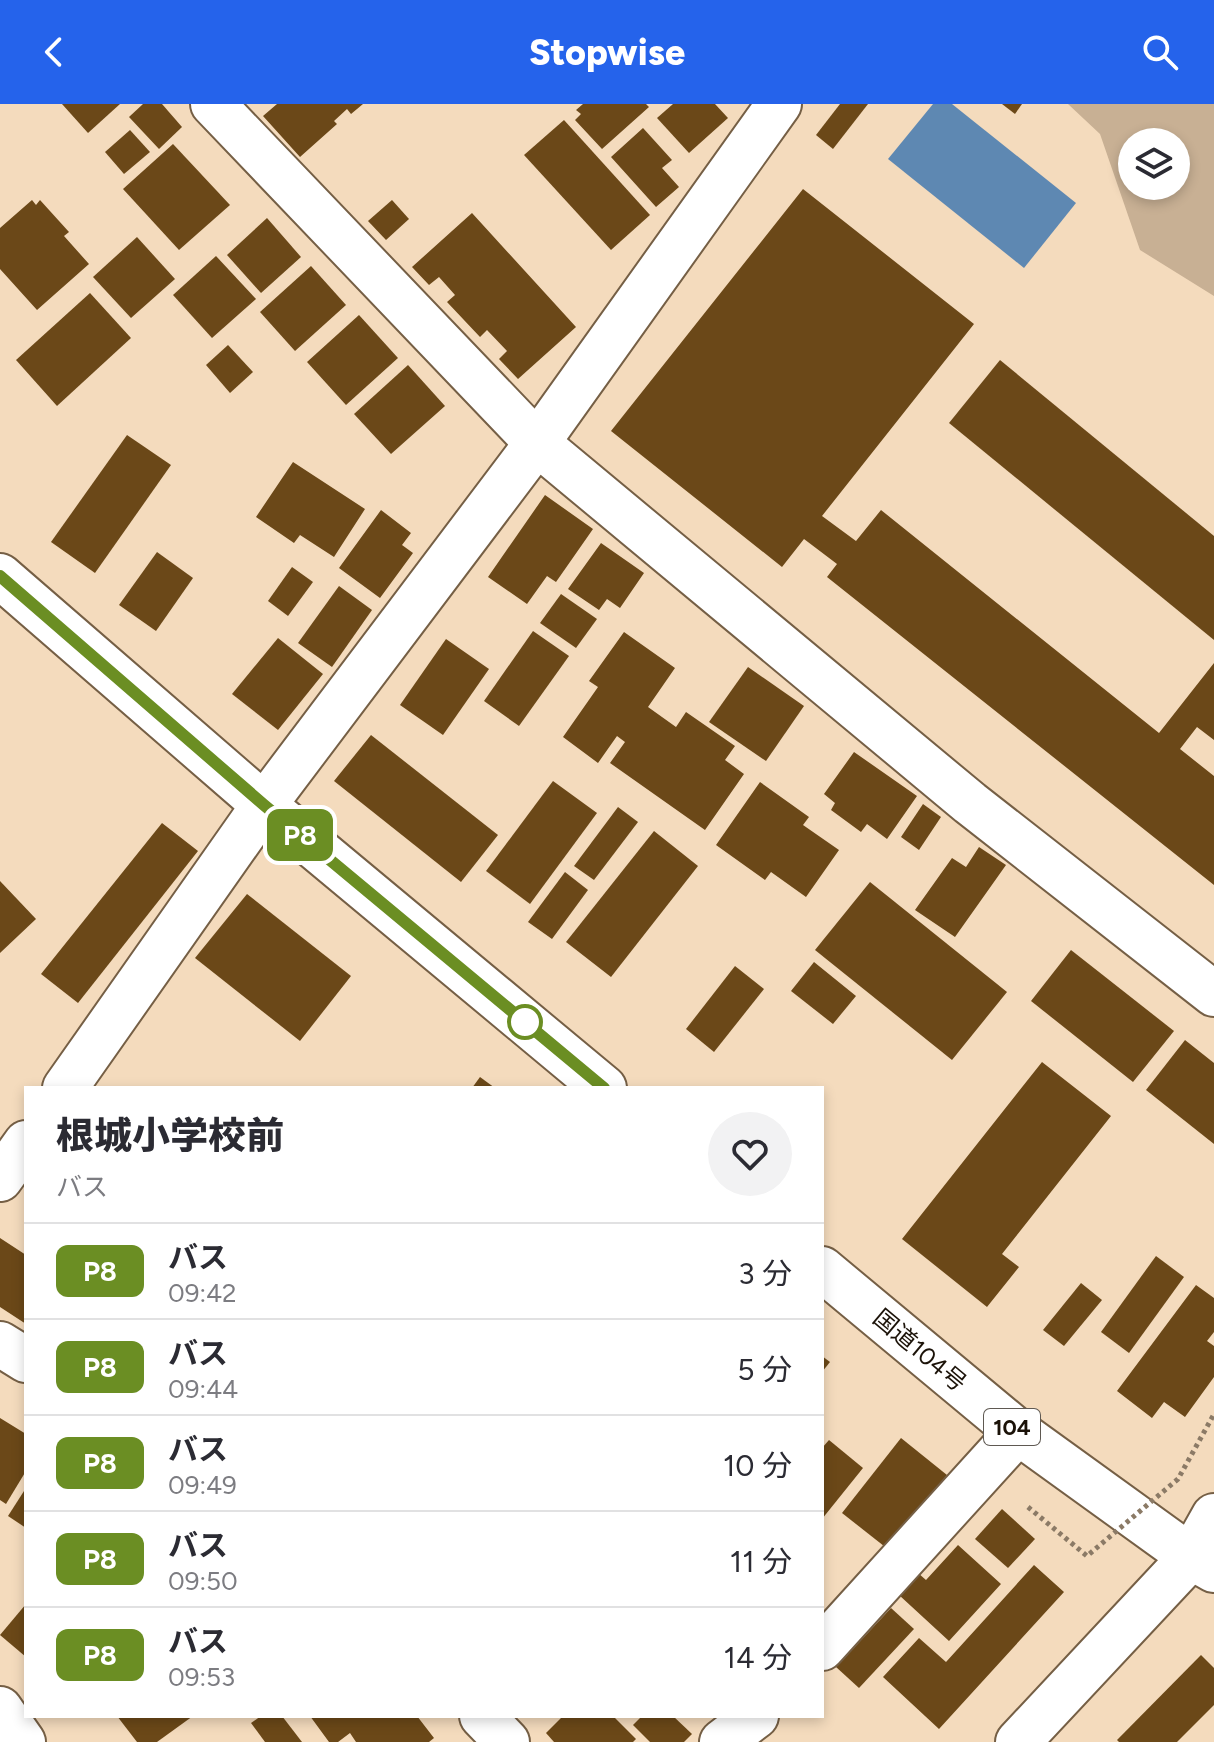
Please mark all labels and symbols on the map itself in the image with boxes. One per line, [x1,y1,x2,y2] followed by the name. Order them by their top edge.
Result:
[264,809,336,861] line badge: P8
[508,1005,542,1039] unlabelled marker
[868,1303,972,1397] street label: 国道104号
[984,1409,1040,1445] road number: 104

